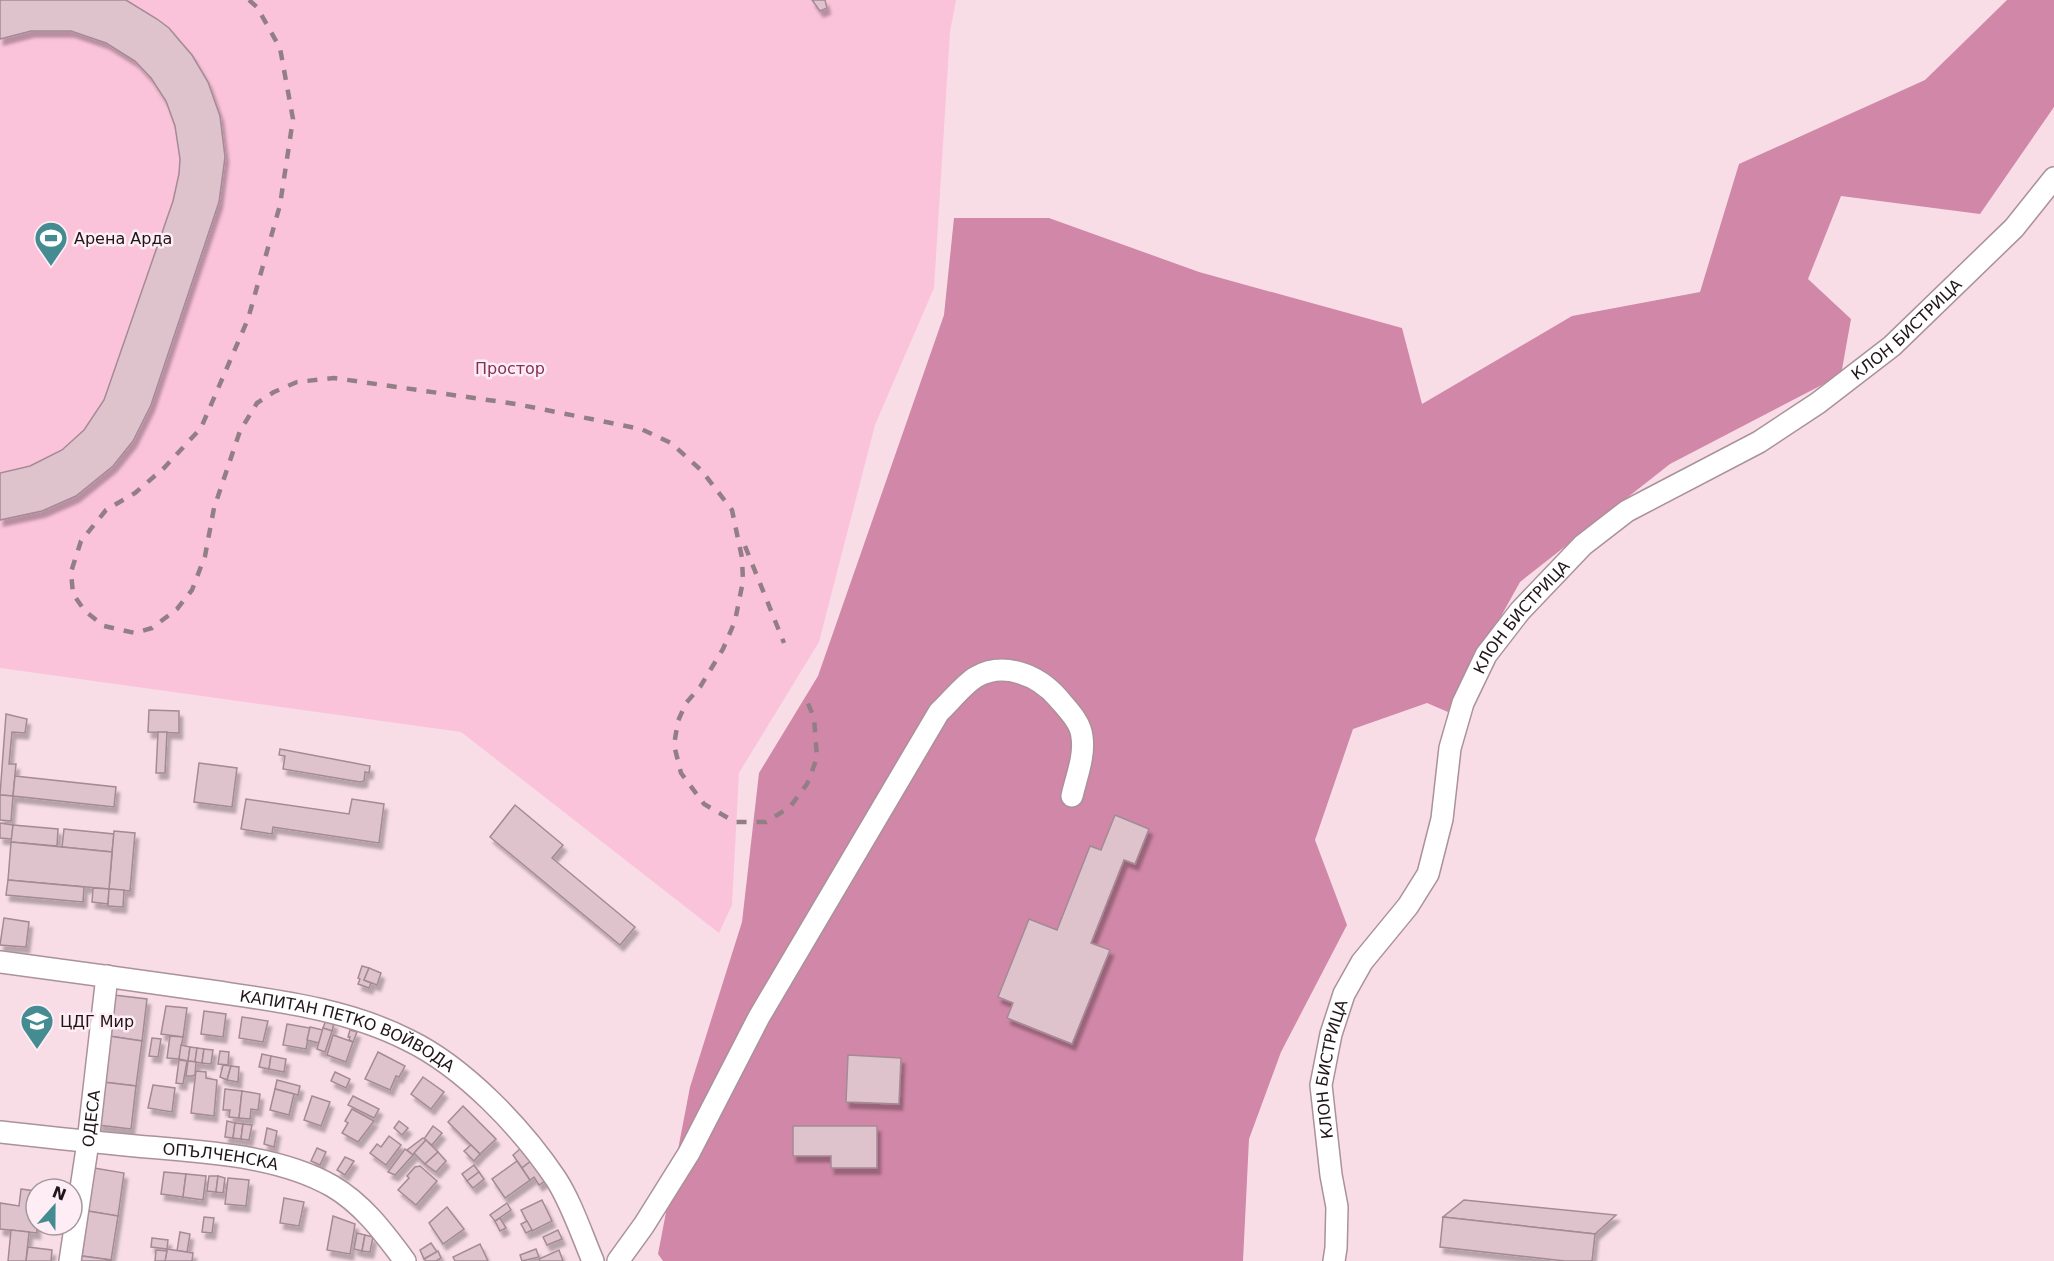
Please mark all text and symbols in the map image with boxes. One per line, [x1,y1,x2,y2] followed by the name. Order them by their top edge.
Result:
[33,220,69,267] sports icon: Арена Арда
[74,229,172,248] place label: Арена Арда
[1848,275,1966,384] street label: КЛОН БИСТРИЦА
[475,359,545,378] park label: Простор
[1469,556,1573,677] street label: КЛОН БИСТРИЦА
[238,986,458,1076] street label: КАПИТАН ПЕТКО ВОЙВОДА
[1312,997,1352,1140] street label: КЛОН БИСТРИЦА
[19,1003,55,1050] school or university icon: ЦДГ Мир
[60,1012,134,1031] place label: ЦДГ Мир
[78,1089,104,1148] street label: ОДЕСА
[162,1139,280,1174] street label: ОПЪЛЧЕНСКА
[24,1177,84,1237] north arrow
[50,1182,69,1205] text: N

